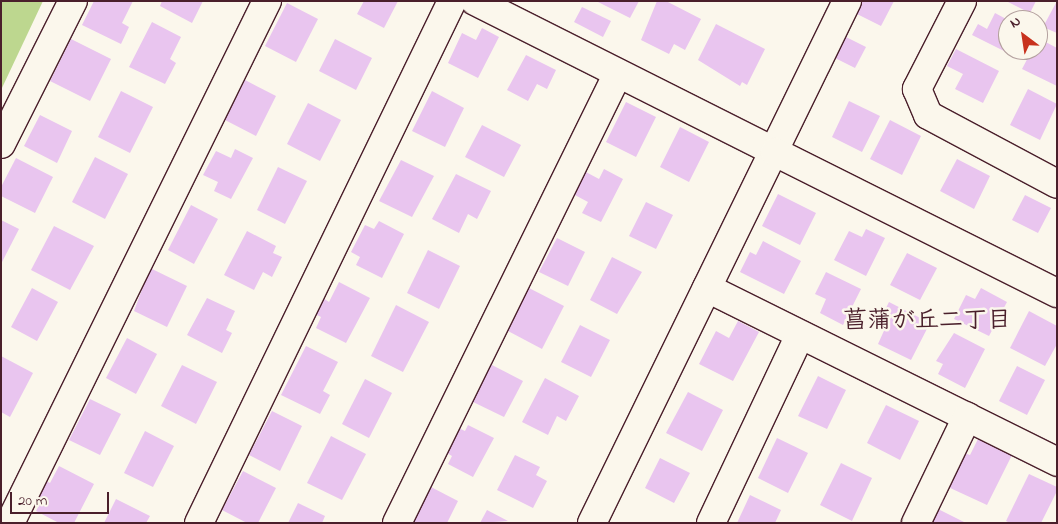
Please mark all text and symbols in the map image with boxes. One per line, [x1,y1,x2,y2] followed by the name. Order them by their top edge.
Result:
[998,10,1048,60] north arrow
[1006,11,1025,34] text: N
[843,308,1011,336] district label: 菖蒲が丘二丁目
[12,482,111,514] scale bar
[18,490,47,512] text: 20 m

